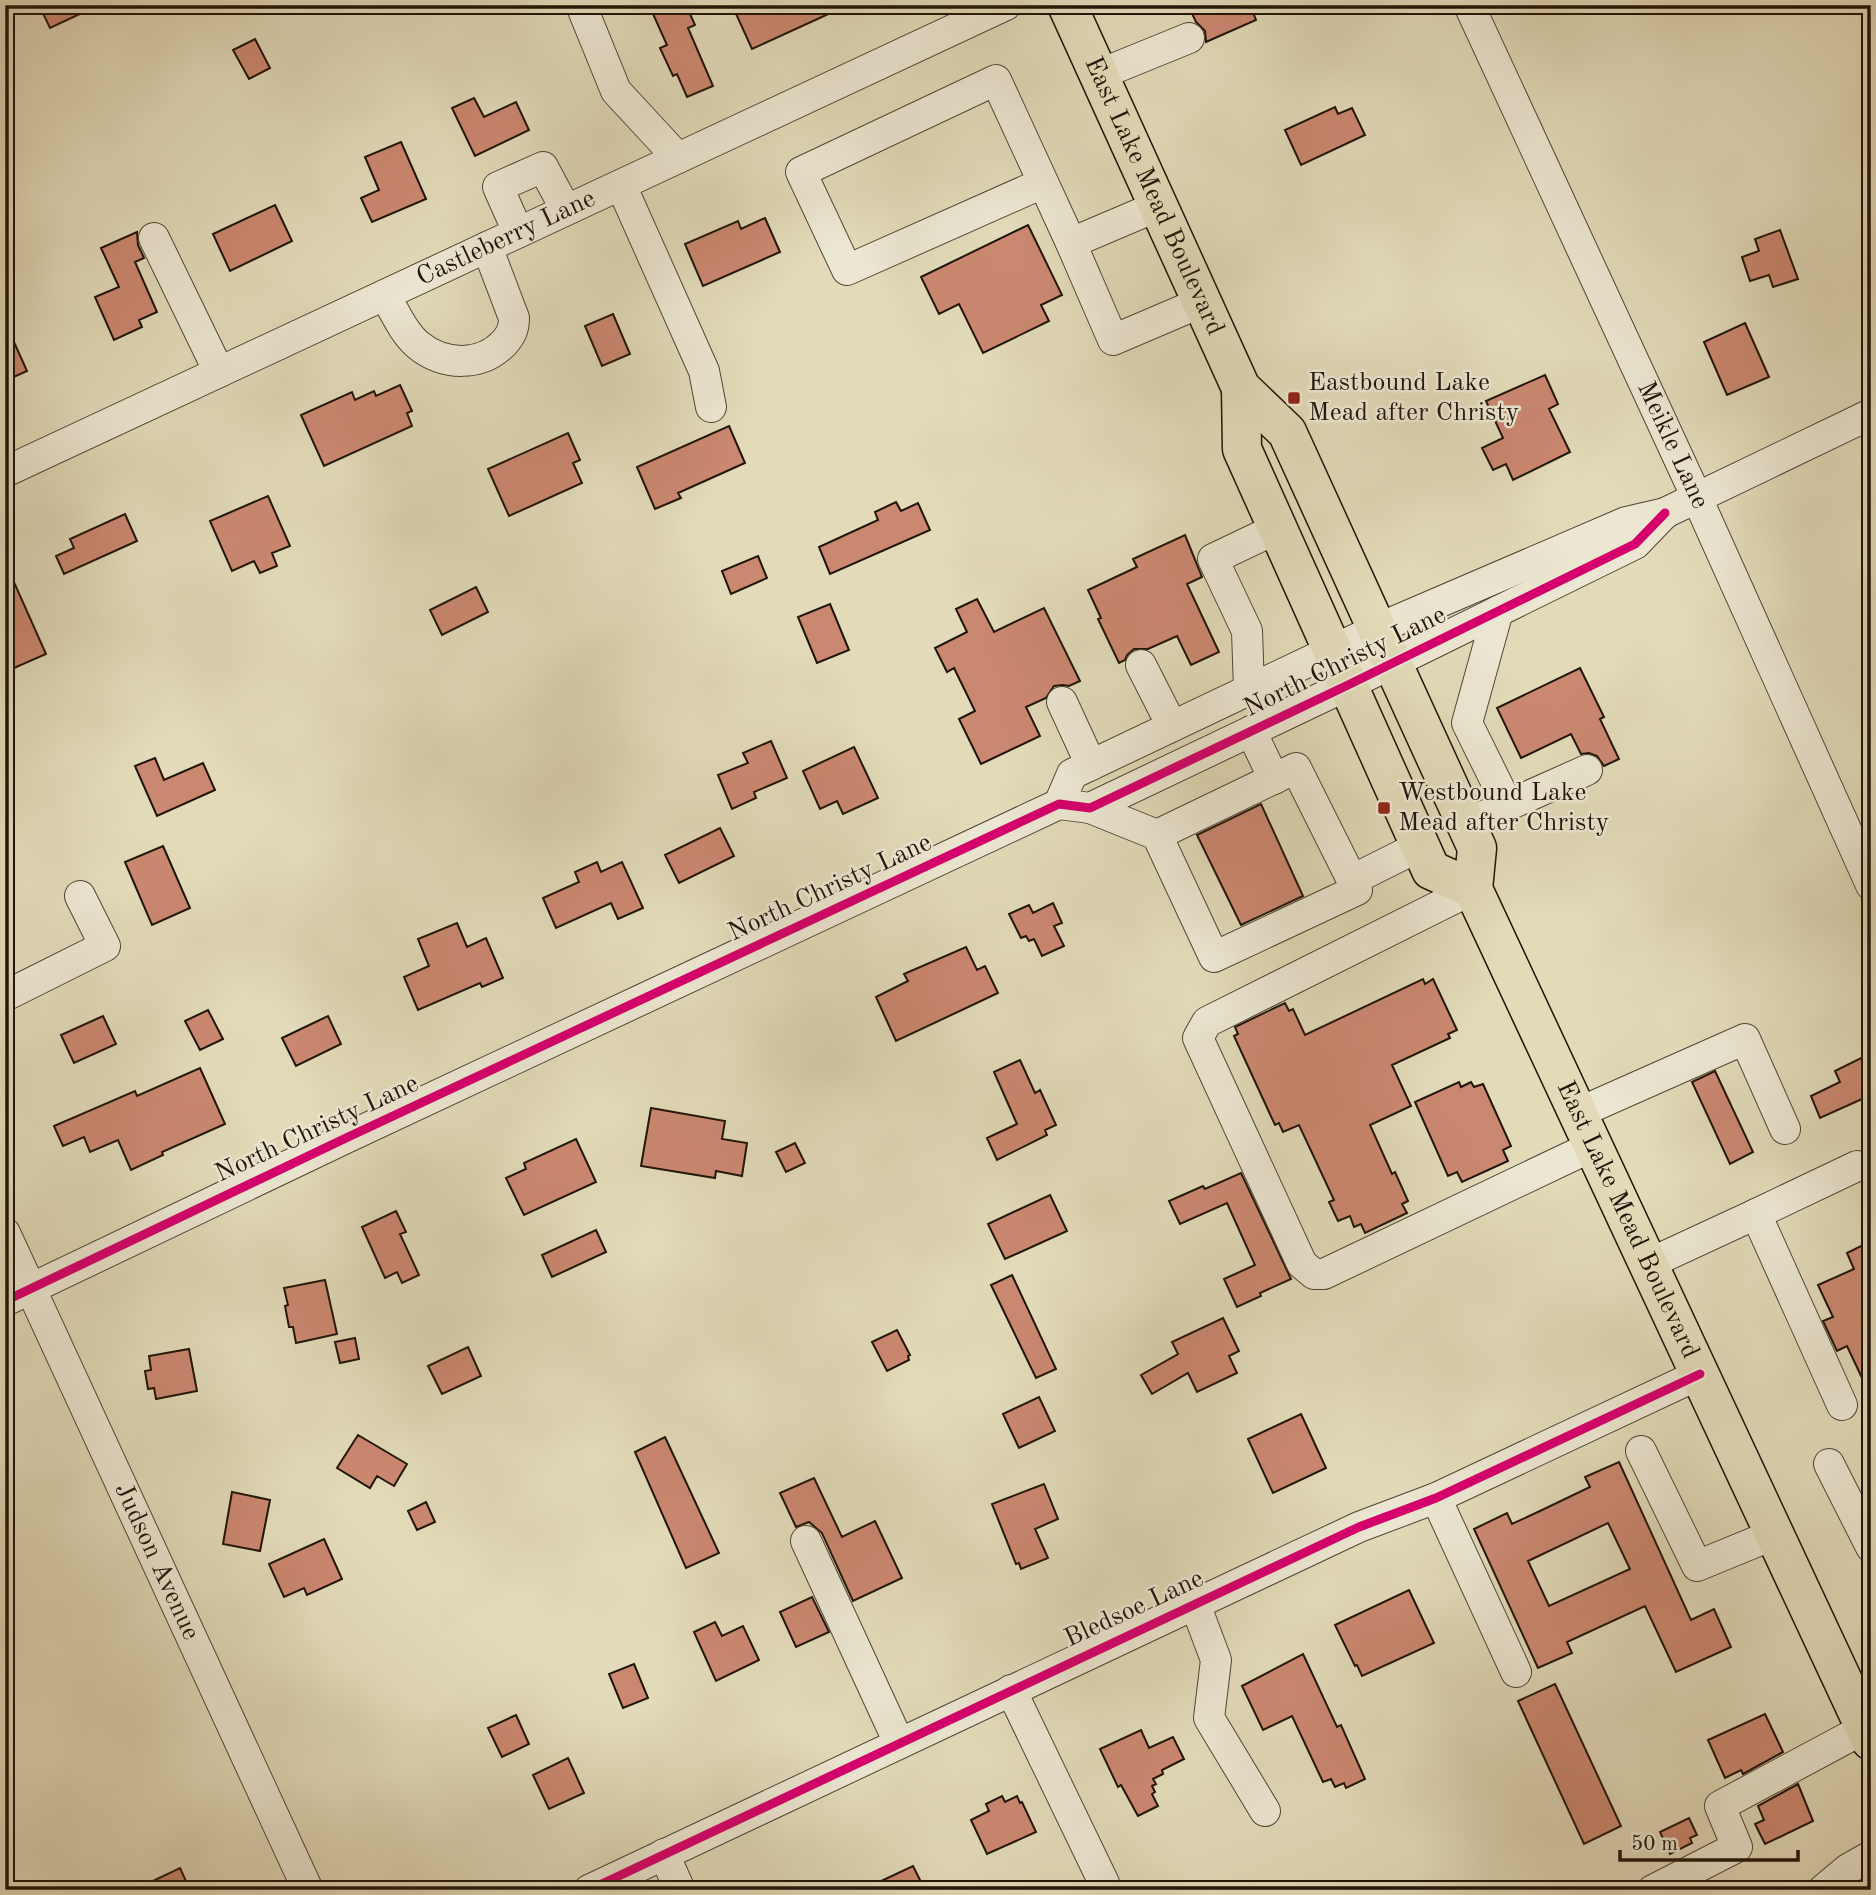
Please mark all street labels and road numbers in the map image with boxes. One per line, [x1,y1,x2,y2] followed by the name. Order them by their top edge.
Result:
[1079,53,1228,339] street label: East Lake Mead Boulevard
[413,185,599,291] street label: Castleberry Lane
[1632,378,1713,513] street label: Meikle Lane
[1240,602,1450,722] street label: North Christy Lane
[724,830,936,946] street label: North Christy Lane
[211,1071,423,1187] street label: North Christy Lane
[1552,1077,1703,1363] street label: East Lake Mead Boulevard
[109,1479,204,1644] street label: Judson Avenue
[1060,1565,1208,1653] street label: Bledsoe Lane

